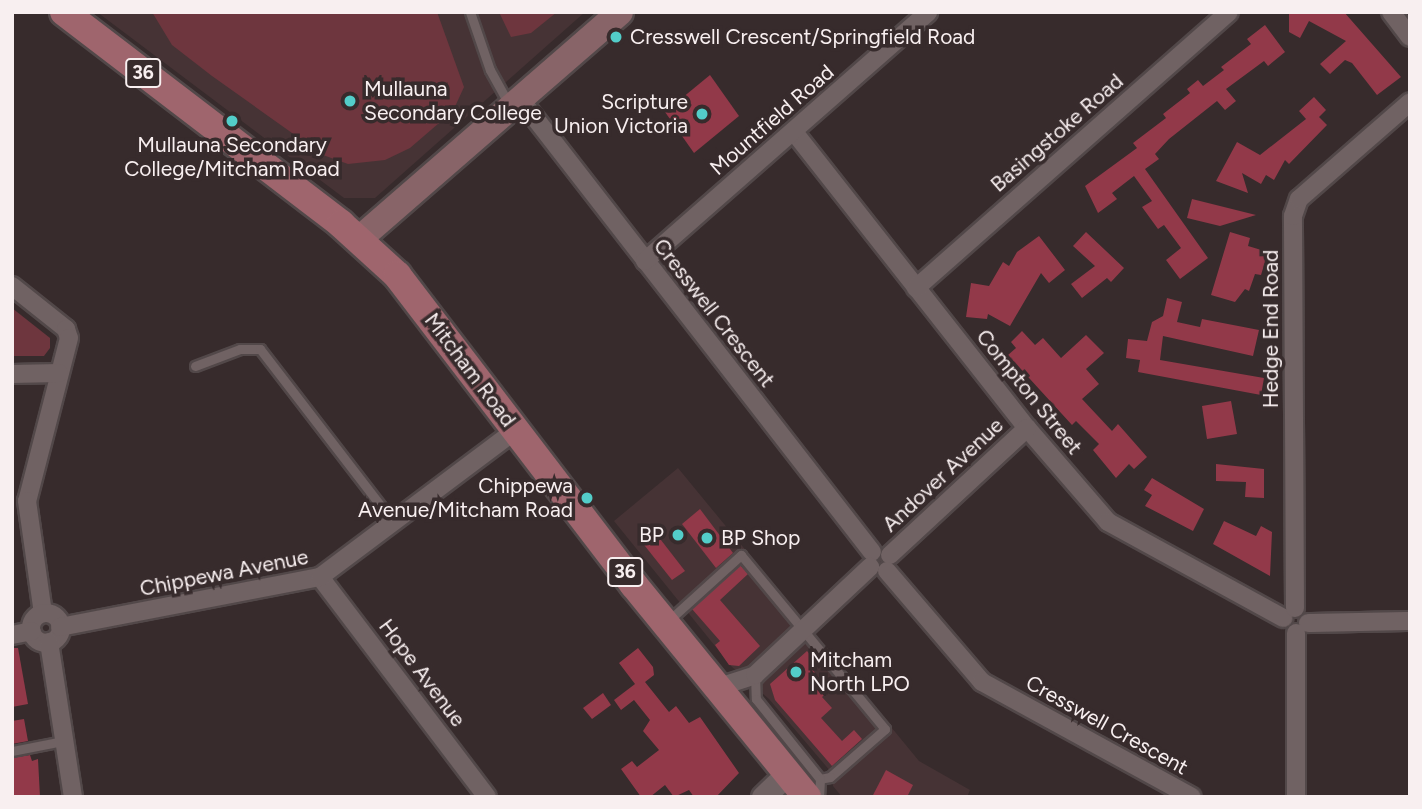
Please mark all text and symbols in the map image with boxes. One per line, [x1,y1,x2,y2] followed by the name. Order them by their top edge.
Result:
[630,24,975,50] place label: Cresswell Crescent/Springfield Road
[608,29,624,45] marker: Cresswell Crescent/Springfield Road
[124,58,162,88] road number: 36
[705,59,839,181] street label: Mountfield Road
[986,69,1128,197] street label: Basingstoke Road
[364,76,542,126] place label: Mullauna Secondary College
[554,89,688,139] place label: Scripture Union Victoria
[342,93,358,109] marker: Mullauna Secondary College
[694,106,710,122] marker: Scripture Union Victoria
[224,113,240,129] marker: Mullauna Secondary College/Mitcham Road
[124,132,340,182] place label: Mullauna Secondary College/Mitcham Road
[648,234,780,392] street label: Cresswell Crescent
[1258,250,1284,408] street label: Hedge End Road
[419,308,521,432] street label: Mitcham Road
[971,324,1087,460] street label: Compton Street
[878,413,1008,537] street label: Andover Avenue
[358,473,573,523] place label: Chippewa Avenue/Mitcham Road
[579,490,595,506] marker: Chippewa Avenue/Mitcham Road
[639,522,664,548] place label: BP
[721,525,800,551] place label: BP Shop
[670,527,686,543] marker: BP
[699,530,715,546] marker: BP Shop
[138,544,310,602] street label: Chippewa Avenue
[606,556,644,587] road number: 36
[373,614,471,732] street label: Hope Avenue
[810,647,910,697] place label: Mitcham North LPO
[788,664,804,680] marker: Mitcham North LPO
[1022,670,1192,780] street label: Cresswell Crescent

